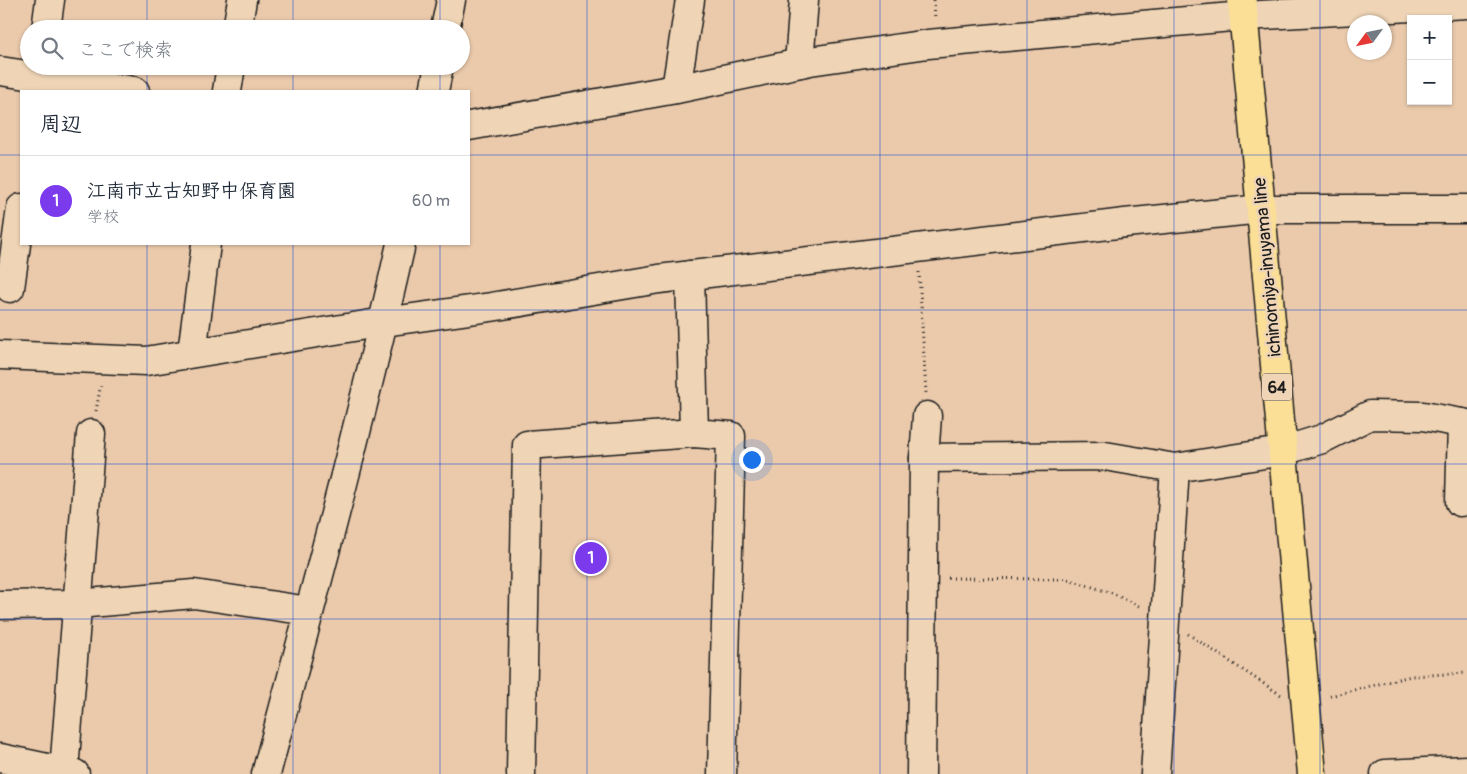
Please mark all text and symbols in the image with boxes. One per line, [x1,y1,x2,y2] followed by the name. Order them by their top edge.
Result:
[1347,15,1392,60] north arrow
[1407,15,1452,105] map controls
[1407,15,1452,60] button: +
[20,20,470,75] search box
[38,34,66,62] icon: search
[78,38,173,62] text: ここで検索
[1407,60,1452,105] button: −
[40,111,82,138] text: 周辺
[1248,176,1287,357] street label: ichinomiya-inuyama line
[87,179,296,203] text: 江南市立古知野中保育園
[53,191,59,211] text: 1
[412,191,450,211] text: 60 m
[87,207,119,227] text: 学校
[1262,374,1292,401] road number: 64
[739,447,765,473] your location
[575,539,607,577] pin: 1

